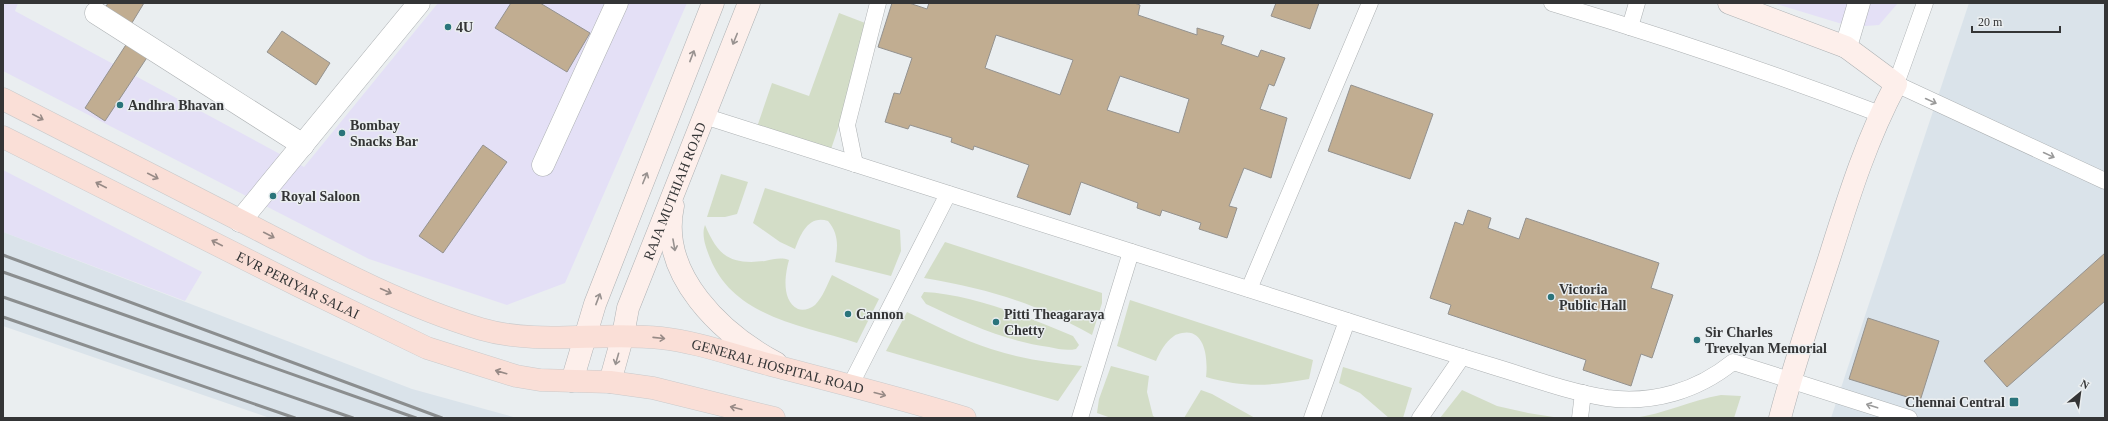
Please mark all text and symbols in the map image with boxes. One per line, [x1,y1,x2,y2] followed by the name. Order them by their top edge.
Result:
[1972,8,2060,34] scale bar
[1978,15,2003,29] text: 20 m
[456,20,473,35] place label: 4U
[443,22,453,32] marker: 4U
[730,33,738,45] one-way arrow
[689,51,697,63] one-way arrow
[128,98,224,113] place label: Andhra Bhavan
[1925,98,1937,105] one-way arrow
[115,100,125,110] marker: Andhra Bhavan
[31,113,43,121] one-way arrow
[350,118,418,149] place label: Bombay Snacks Bar
[640,120,708,262] street label: RAJA MUTHIAH ROAD
[337,128,347,138] marker: Bombay Snacks Bar
[2043,152,2055,159] one-way arrow
[642,172,650,184] one-way arrow
[147,173,159,180] one-way arrow
[95,181,107,188] one-way arrow
[281,189,360,204] place label: Royal Saloon
[268,191,278,201] marker: Royal Saloon
[263,232,275,239] one-way arrow
[670,238,678,251] one-way arrow
[211,239,223,246] one-way arrow
[234,248,362,322] street label: EVR PERIYAR SALAI
[1559,282,1626,313] place label: Victoria Public Hall
[380,288,392,296] one-way arrow
[1546,292,1556,302] marker: Victoria Public Hall
[594,293,602,305] one-way arrow
[856,307,904,322] place label: Cannon
[1004,307,1104,338] place label: Pitti Theagaraya Chetty
[843,309,853,319] marker: Cannon
[991,317,1001,327] marker: Pitti Theagaraya Chetty
[1705,325,1827,356] place label: Sir Charles Trevelyan Memorial
[652,334,665,341] one-way arrow
[1692,335,1702,345] marker: Sir Charles Trevelyan Memorial
[690,336,866,396] street label: GENERAL HOSPITAL ROAD
[613,352,620,365] one-way arrow
[495,368,508,375] one-way arrow
[2060,373,2100,413] north arrow
[2078,377,2091,391] text: N
[873,391,886,398] one-way arrow
[1905,395,2005,410] place label: Chennai Central
[2008,396,2020,408] marker: Chennai Central
[1866,402,1879,409] one-way arrow
[730,404,743,412] one-way arrow

